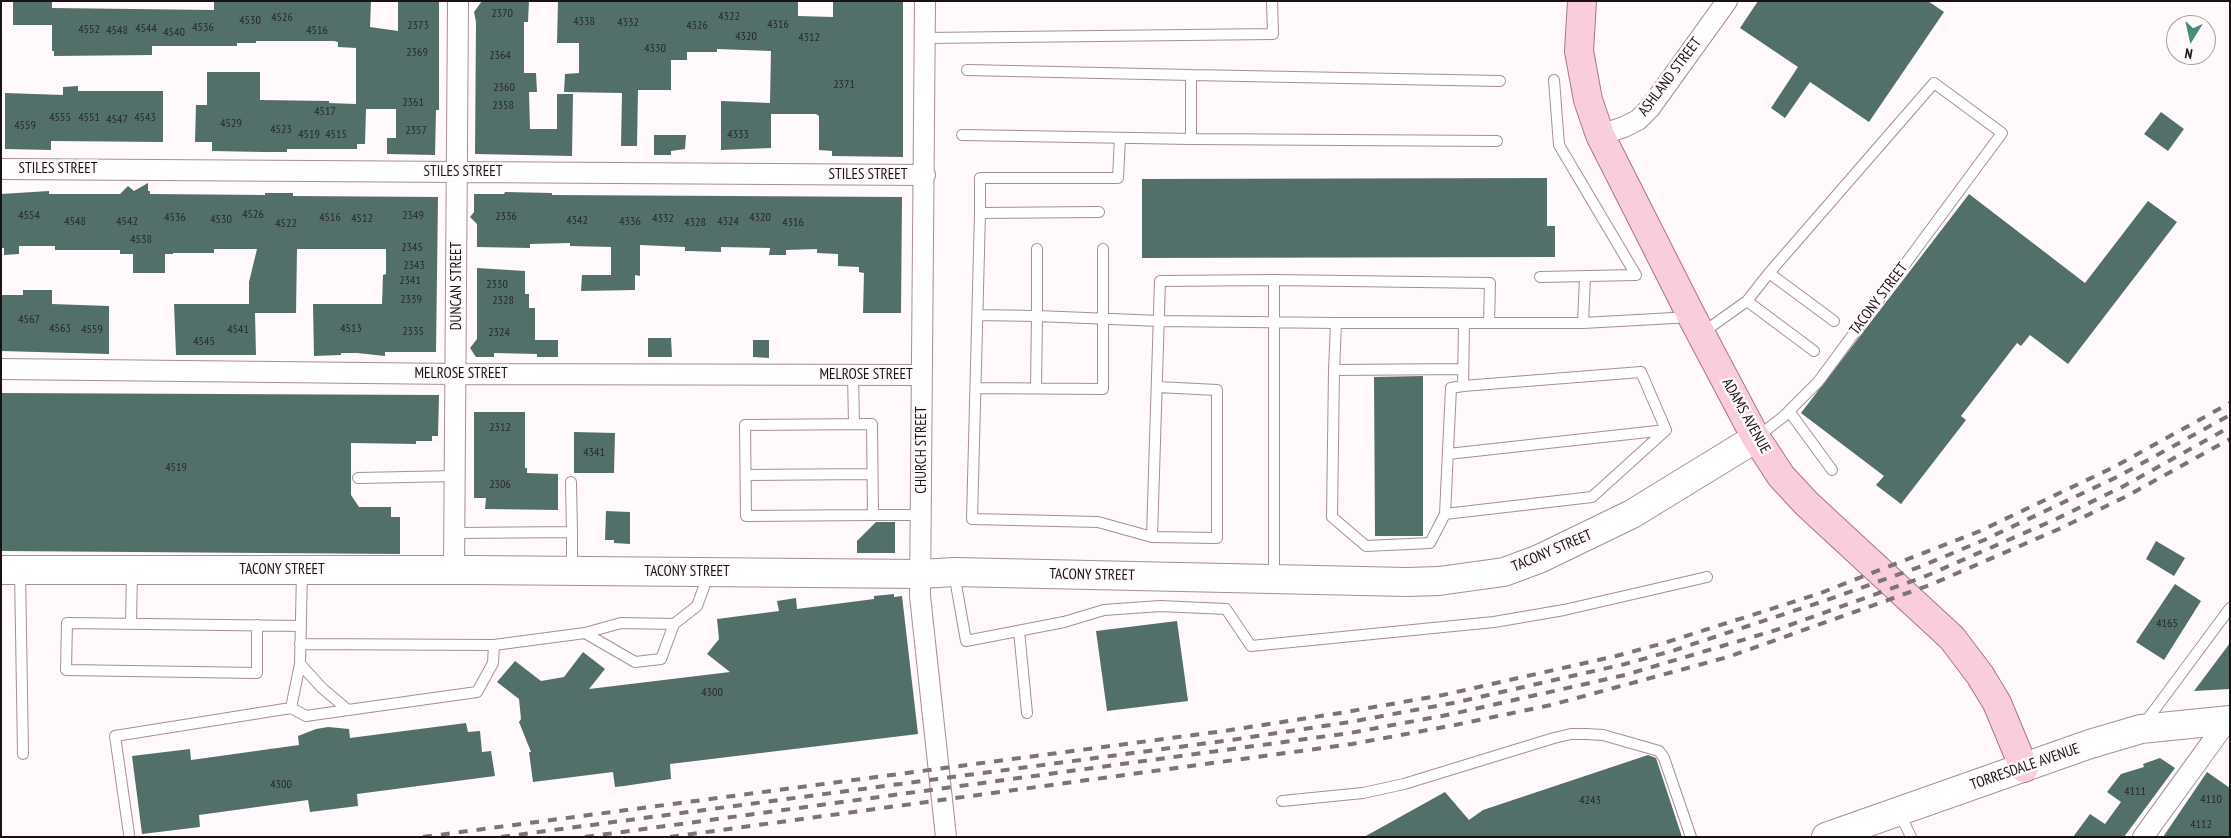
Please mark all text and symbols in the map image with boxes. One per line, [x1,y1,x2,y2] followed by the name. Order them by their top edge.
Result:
[491,7,513,21] house number: 2370
[718,10,740,24] house number: 4322
[271,11,293,25] house number: 4526
[239,14,261,28] house number: 4530
[573,15,595,29] house number: 4338
[2166,15,2216,65] north arrow
[617,16,639,30] house number: 4332
[767,18,789,32] house number: 4316
[407,19,429,33] house number: 2373
[686,19,708,33] house number: 4326
[192,21,214,35] house number: 4536
[135,22,157,36] house number: 4544
[78,23,100,37] house number: 4552
[106,24,128,38] house number: 4548
[306,24,328,38] house number: 4516
[163,26,185,40] house number: 4540
[735,30,757,44] house number: 4320
[798,31,820,45] house number: 4312
[1635,34,1705,120] street label: ASHLAND STREET
[644,42,666,56] house number: 4330
[2183,44,2194,63] text: N
[406,46,428,60] house number: 2369
[489,49,511,63] house number: 2364
[833,78,855,92] house number: 2371
[493,81,515,95] house number: 2360
[402,96,424,110] house number: 2361
[492,99,514,113] house number: 2358
[314,105,336,119] house number: 4517
[49,111,71,125] house number: 4555
[78,111,100,125] house number: 4551
[134,111,156,125] house number: 4543
[106,113,128,127] house number: 4547
[220,117,242,131] house number: 4529
[14,119,36,133] house number: 4559
[270,123,292,137] house number: 4523
[405,124,427,138] house number: 2357
[298,128,320,142] house number: 4519
[325,128,347,142] house number: 4515
[727,128,749,142] house number: 4333
[19,160,97,178] street label: STILES STREET
[424,163,502,181] street label: STILES STREET
[829,166,907,184] street label: STILES STREET
[242,208,264,222] house number: 4526
[18,209,40,223] house number: 4554
[402,209,424,223] house number: 2349
[495,210,517,224] house number: 2336
[164,211,186,225] house number: 4536
[319,211,341,225] house number: 4516
[749,211,771,225] house number: 4320
[351,212,373,226] house number: 4512
[652,212,674,226] house number: 4332
[210,213,232,227] house number: 4530
[566,214,588,228] house number: 4342
[64,215,86,229] house number: 4548
[116,215,138,229] house number: 4542
[619,215,641,229] house number: 4336
[717,215,739,229] house number: 4324
[684,216,706,230] house number: 4328
[782,216,804,230] house number: 4316
[275,217,297,231] house number: 4522
[130,233,152,247] house number: 4538
[401,241,423,255] house number: 2345
[448,242,466,330] street label: DUNCAN STREET
[403,259,425,273] house number: 2343
[1846,259,1912,339] street label: TACONY STREET
[399,274,421,288] house number: 2341
[486,278,508,292] house number: 2330
[400,293,422,307] house number: 2339
[492,294,514,308] house number: 2328
[18,313,40,327] house number: 4567
[49,322,71,336] house number: 4563
[340,322,362,336] house number: 4513
[81,323,103,337] house number: 4559
[227,323,249,337] house number: 4541
[402,325,424,339] house number: 2335
[488,326,510,340] house number: 2324
[193,335,215,349] house number: 4545
[414,365,508,383] street label: MELROSE STREET
[819,366,913,384] street label: MELROSE STREET
[1718,375,1774,457] street label: ADAMS AVENUE
[913,406,931,494] street label: CHURCH STREET
[489,421,511,435] house number: 2312
[583,446,605,460] house number: 4341
[165,461,187,475] house number: 4519
[489,478,511,492] house number: 2306
[1509,526,1595,576] street label: TACONY STREET
[239,561,325,579] street label: TACONY STREET
[644,563,730,581] street label: TACONY STREET
[1049,565,1135,585] street label: TACONY STREET
[2156,617,2178,631] house number: 4165
[701,686,723,700] house number: 4300
[1968,740,2082,794] street label: TORRESDALE AVENUE
[270,778,292,792] house number: 4300
[2124,785,2146,799] house number: 4111
[2200,793,2222,807] house number: 4110
[1579,794,1601,808] house number: 4243
[2190,818,2212,832] house number: 4112

